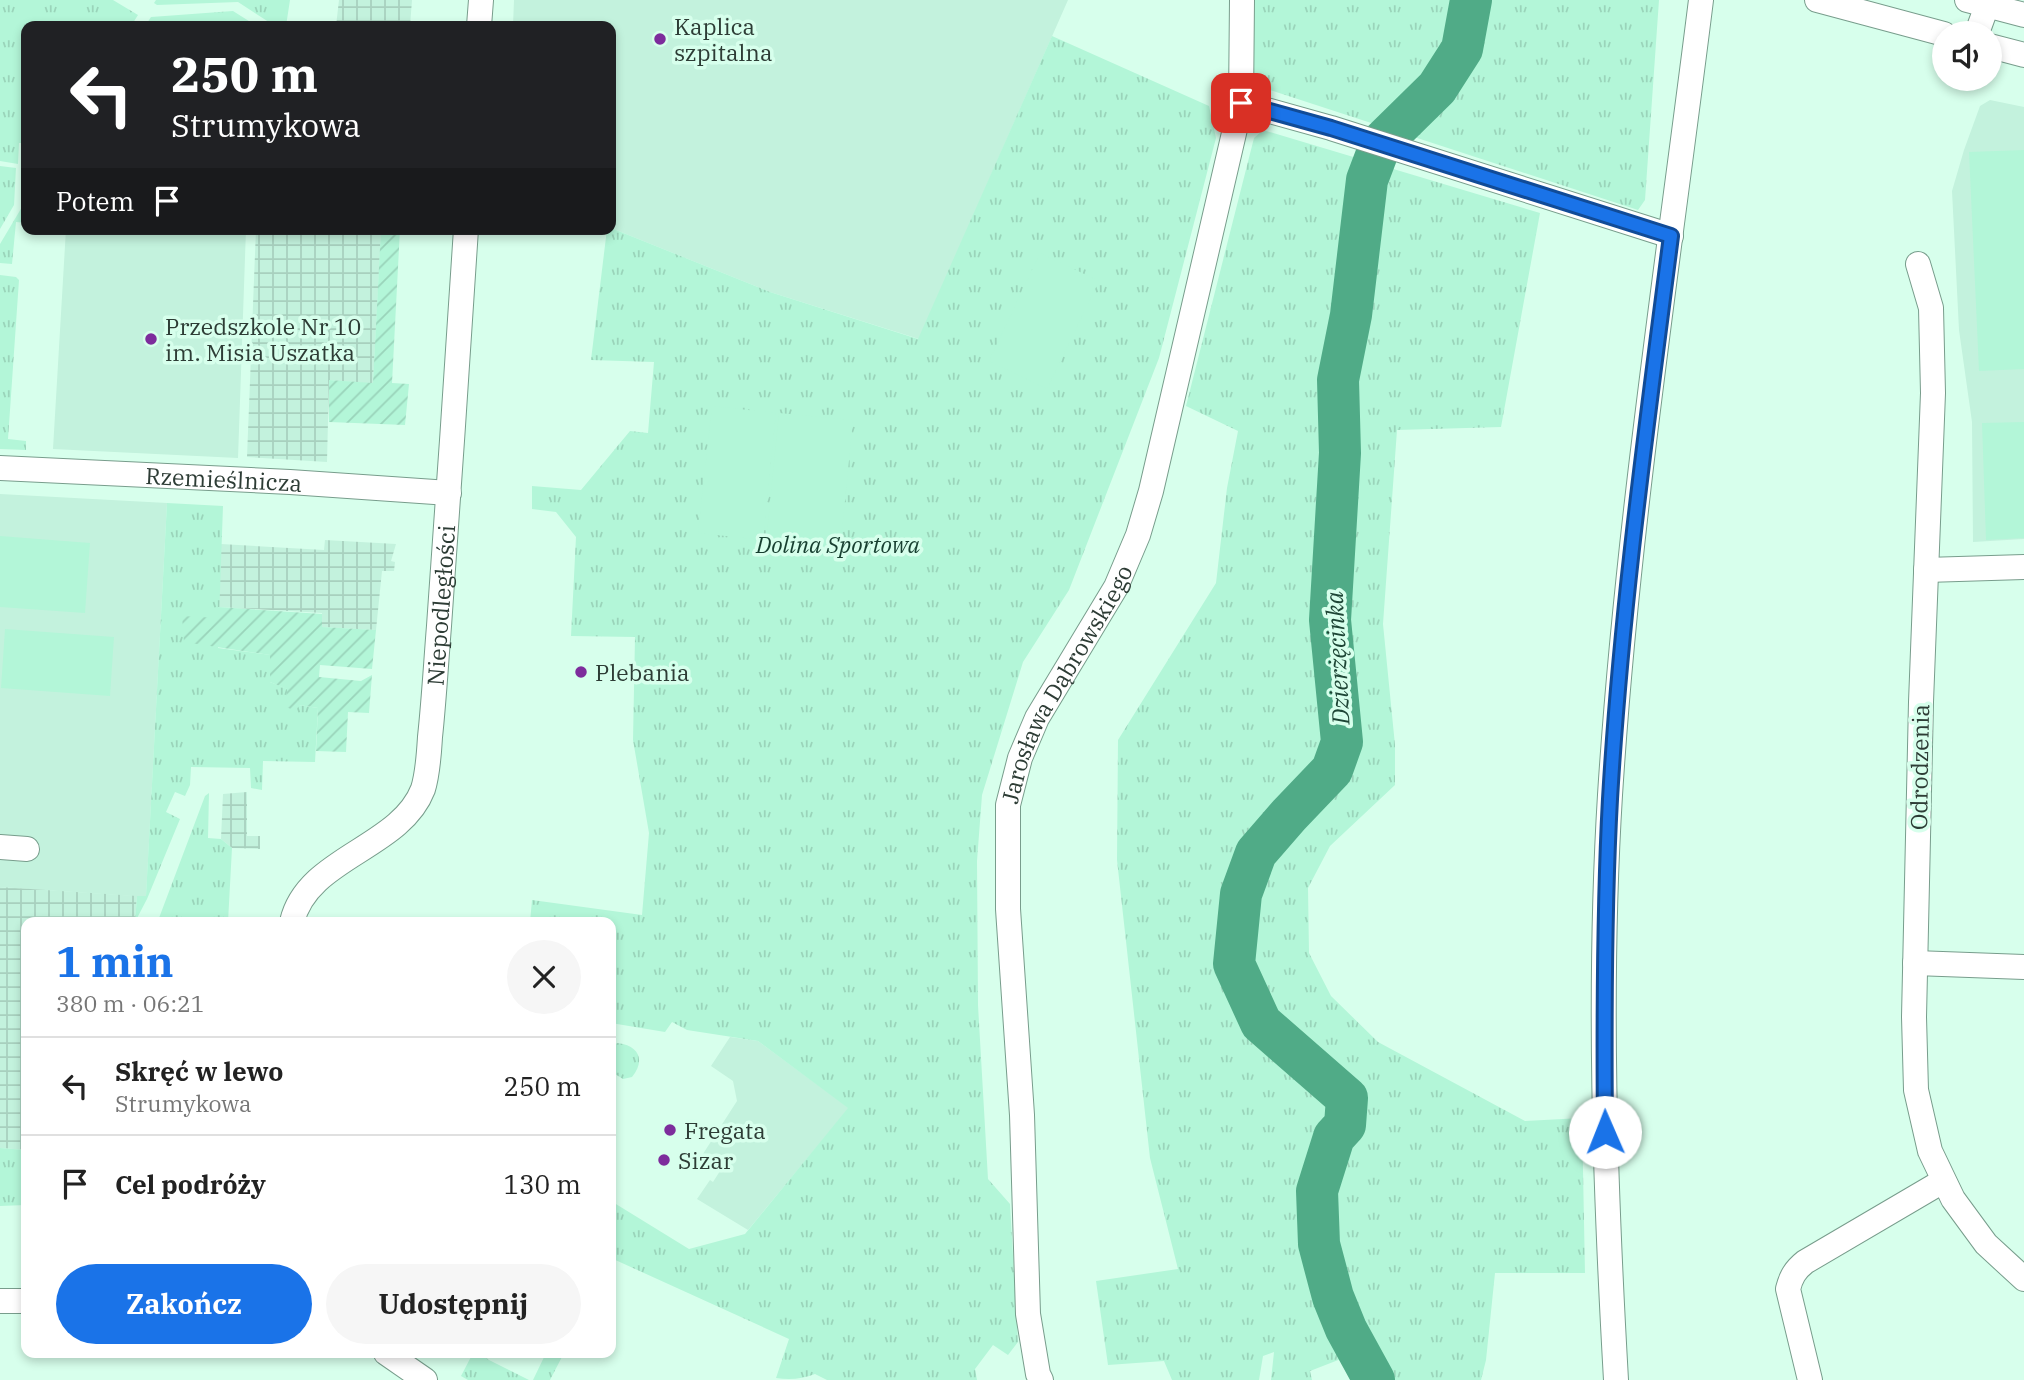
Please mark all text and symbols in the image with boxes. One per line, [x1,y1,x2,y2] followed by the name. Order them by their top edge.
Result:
[674,11,773,67] place label: Kaplica szpitalna
[1932,21,2002,91] map controls
[1932,21,2002,91] button: sound
[652,31,668,47] marker: Kaplica szpitalna
[171,42,318,105] text: 250 m
[56,49,147,140] icon: left
[1211,73,1271,133] pin
[1222,84,1260,122] icon: arrive
[171,104,361,146] text: Strumykowa
[148,182,186,220] icon: arrive
[56,184,134,218] text: Potem
[165,311,361,367] place label: Przedszkole Nr 10 im. Misia Uszatka
[143,331,159,347] marker: Przedszkole Nr 10 im. Misia Uszatka
[145,460,303,498] street label: Rzemieślnicza
[420,524,461,687] street label: Niepodległości
[755,529,921,559] park label: Dolina Sportowa
[994,560,1139,807] street label: Jarosława Dąbrowskiego
[1318,591,1357,726] water label: Dzierżęcinka
[595,657,690,687] place label: Plebania
[573,664,589,680] marker: Plebania
[1903,704,1935,830] street label: Odrodzenia
[56,934,174,989] text: 1 min
[507,940,581,1014] button: close
[56,988,205,1018] text: 380 m · 06:21
[115,1054,283,1088] text: Skręć w lewo
[56,1067,94,1105] icon: left
[503,1069,581,1103] text: 250 m
[115,1088,252,1118] text: Strumykowa
[1568,1095,1642,1169] position arrow
[684,1115,766,1145] place label: Fregata
[662,1122,678,1138] marker: Fregata
[678,1145,733,1175] place label: Sizar
[656,1152,672,1168] marker: Sizar
[56,1165,94,1203] icon: arrive
[115,1167,266,1201] text: Cel podróży
[503,1167,581,1201] text: 130 m
[56,1264,312,1344] button: Zakończ
[326,1264,581,1344] button: Udostępnij

